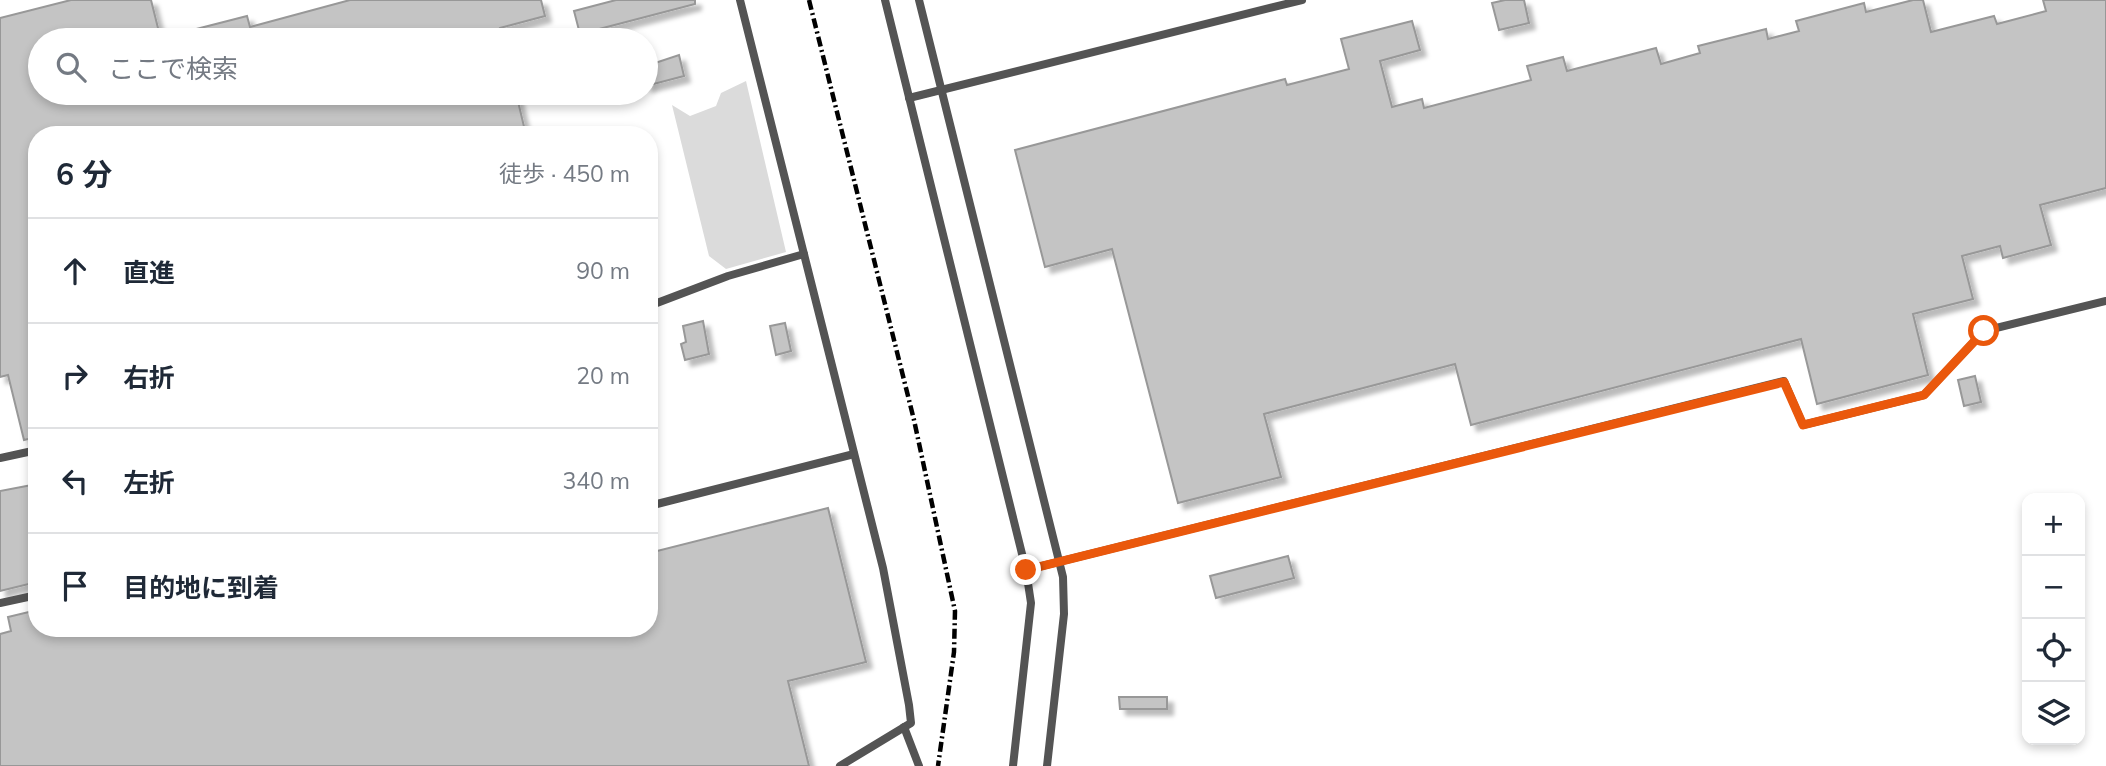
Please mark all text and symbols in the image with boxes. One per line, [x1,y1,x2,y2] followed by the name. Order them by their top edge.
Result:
[28,28,658,105] search box
[52,48,90,86] icon: search
[108,52,238,85] text: ここで検索
[56,155,112,193] text: 6 分
[499,159,630,188] text: 徒歩 · 450 m
[56,252,94,290] icon: ahead
[123,256,175,289] text: 直進
[576,256,630,285] text: 90 m
[1968,315,1999,346] route start
[56,357,94,395] icon: right
[123,361,175,394] text: 右折
[576,361,630,390] text: 20 m
[56,462,94,500] icon: left
[123,466,175,499] text: 左折
[562,466,630,495] text: 340 m
[2022,493,2085,745] map controls
[2022,493,2085,556] button: +
[1010,554,1041,585] route end
[2022,556,2085,619] button: −
[56,567,94,605] icon: arrive
[123,571,279,604] text: 目的地に到着
[2022,619,2085,682] button: locate
[2022,682,2085,745] button: layers

